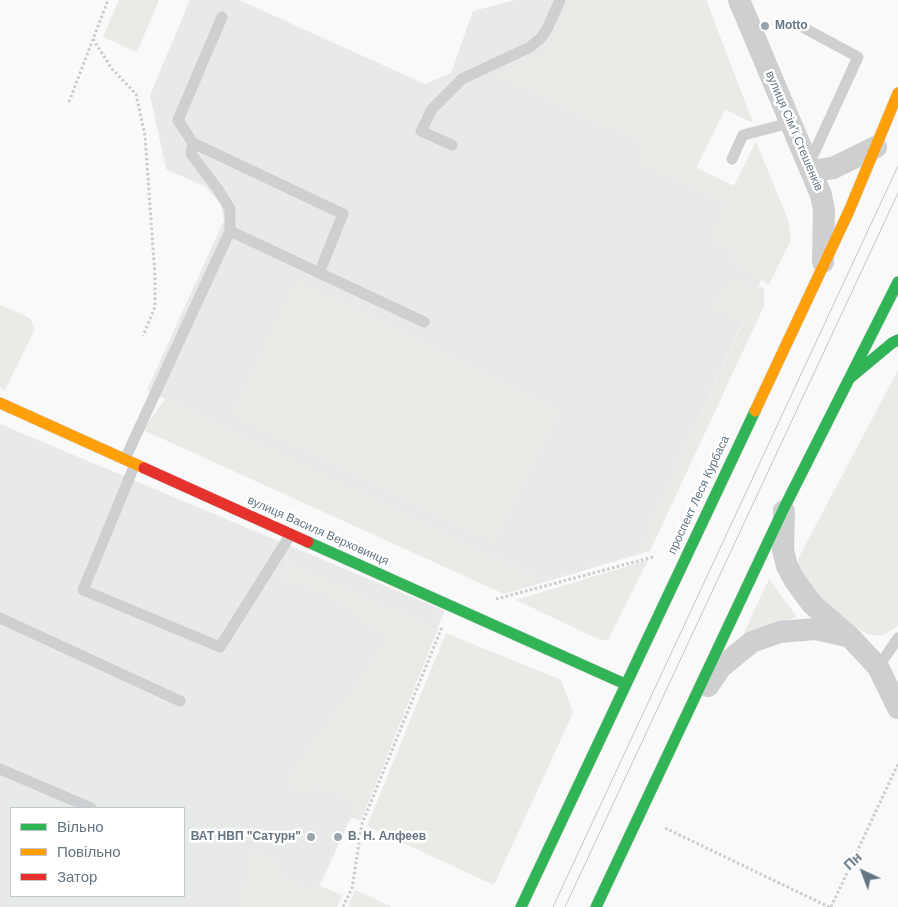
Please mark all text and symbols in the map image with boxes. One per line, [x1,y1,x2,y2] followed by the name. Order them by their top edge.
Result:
[775,19,808,33] place label: Motto
[759,20,771,32] marker: Motto
[762,69,826,193] street label: вулиця Сімʼї Стешенків
[665,433,733,557] street label: проспект Леся Курбаса
[245,493,391,569] street label: вулиця Василя Верховинця
[10,807,185,897] legend
[57,818,104,835] text: Вільно
[191,830,301,844] place label: ВАТ НВП "Сатурн"
[348,830,426,844] place label: В. Н. Алфеев
[305,831,317,843] marker: ВАТ НВП "Сатурн"
[332,831,344,843] marker: В. Н. Алфеев
[57,843,121,860] text: Повільно
[838,847,888,897] north arrow
[841,849,865,873] text: Пн
[57,868,97,885] text: Затор

